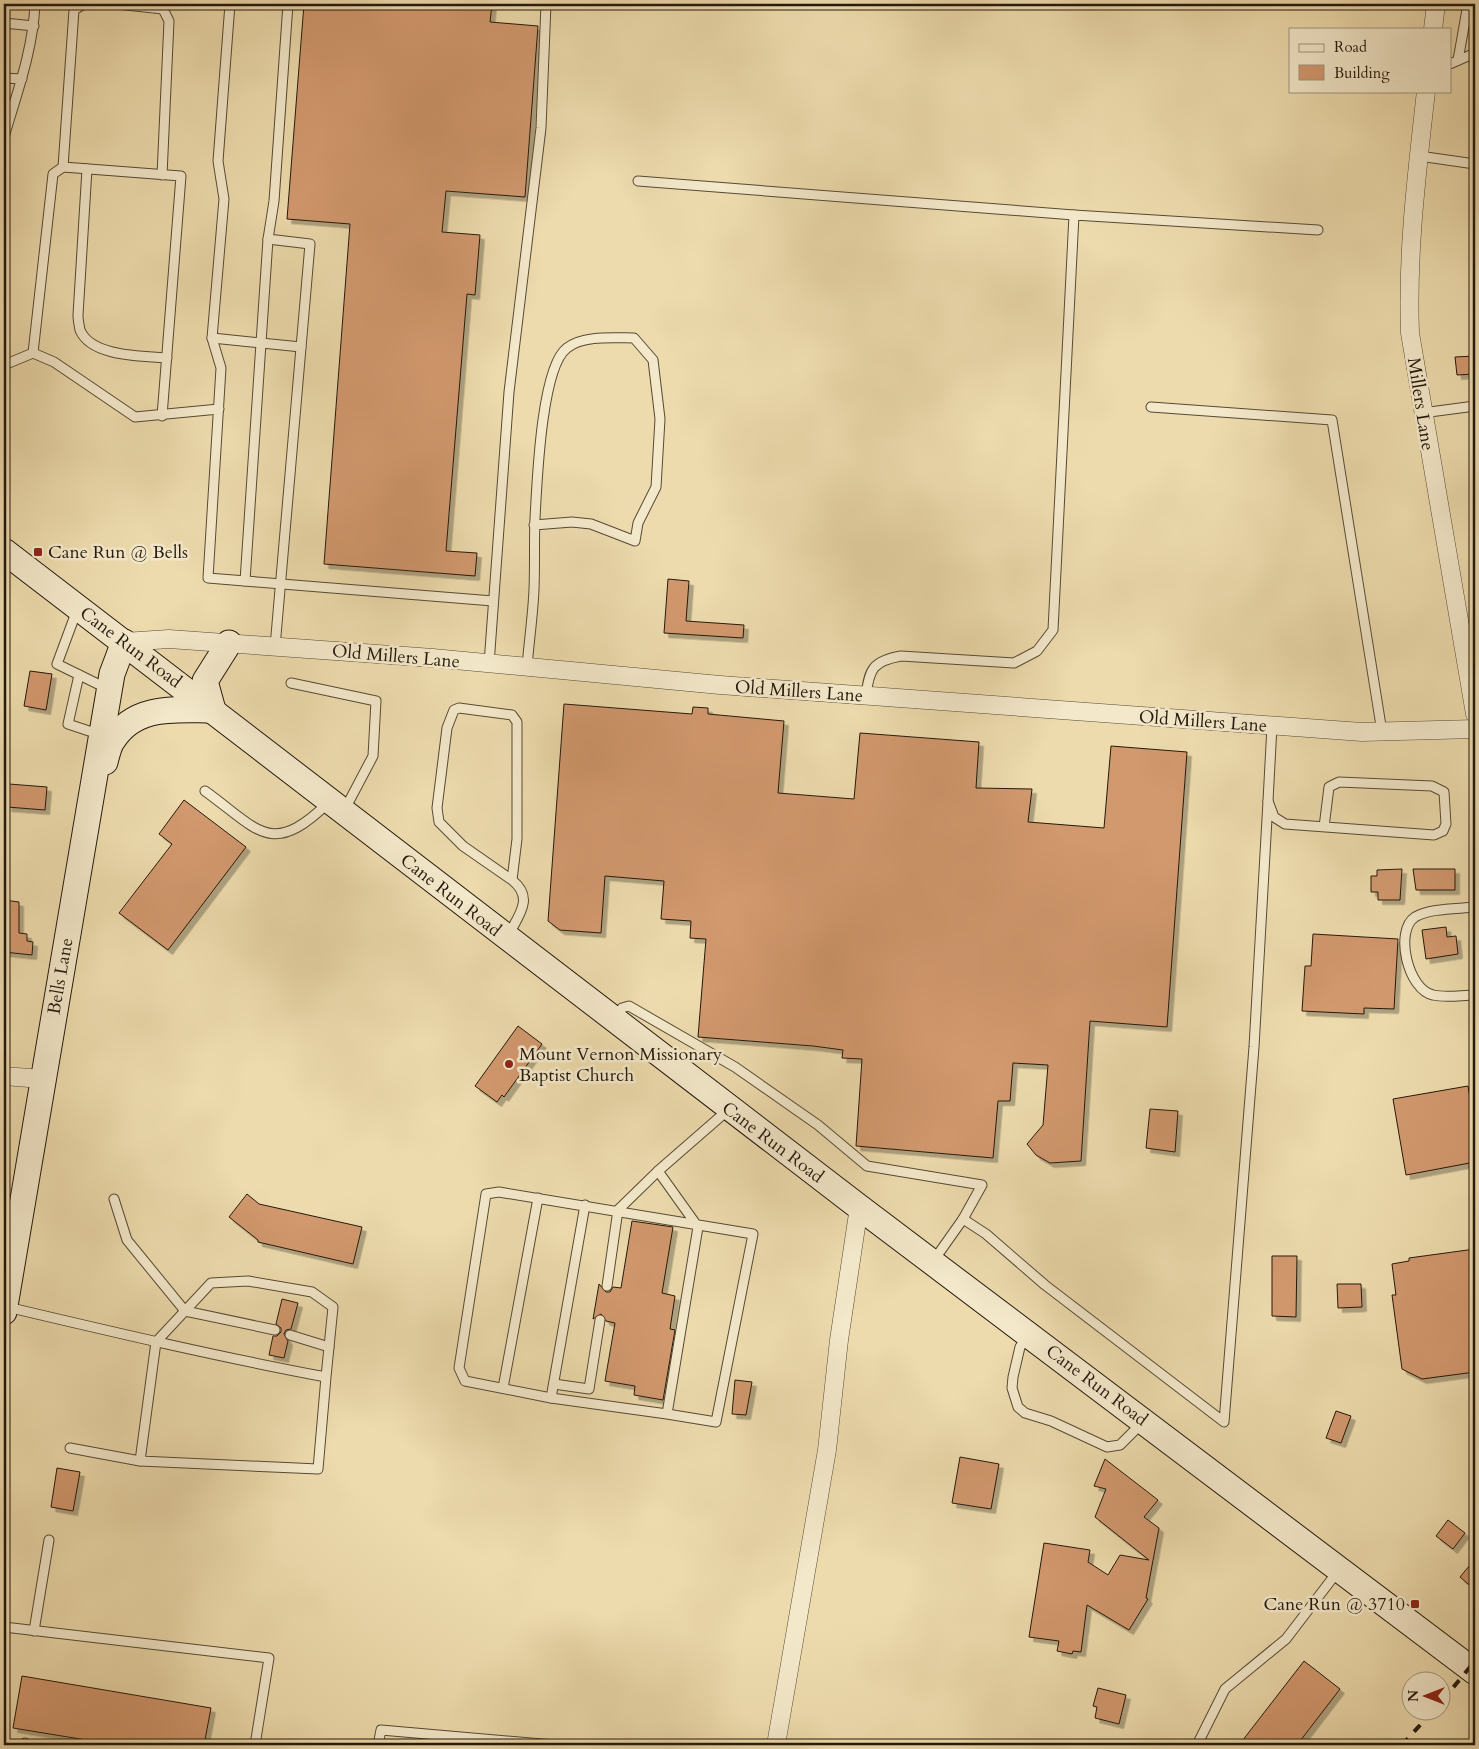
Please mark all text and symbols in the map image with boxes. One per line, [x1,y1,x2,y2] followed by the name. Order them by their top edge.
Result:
[1289,28,1452,92] legend
[1334,37,1367,57] text: Road
[1334,63,1390,83] text: Building
[1401,356,1440,452] street label: Millers Lane
[48,540,188,565] place label: Cane Run @ Bells
[32,546,44,558] marker: Cane Run @ Bells
[75,601,187,694] street label: Cane Run Road
[331,638,461,675] street label: Old Millers Lane
[734,675,864,708] street label: Old Millers Lane
[1138,705,1268,738] street label: Old Millers Lane
[395,848,507,943] street label: Cane Run Road
[41,936,80,1016] street label: Bells Lane
[519,1042,723,1088] place label: Mount Vernon Missionary Baptist Church
[503,1058,515,1070] marker: Mount Vernon Missionary Baptist Church
[717,1096,829,1189] street label: Cane Run Road
[1041,1339,1153,1432] street label: Cane Run Road
[1264,1592,1405,1617] place label: Cane Run @ 3710
[1409,1598,1421,1610] marker: Cane Run @ 3710
[1402,1672,1452,1722] north arrow
[1404,1690,1423,1702] text: N

